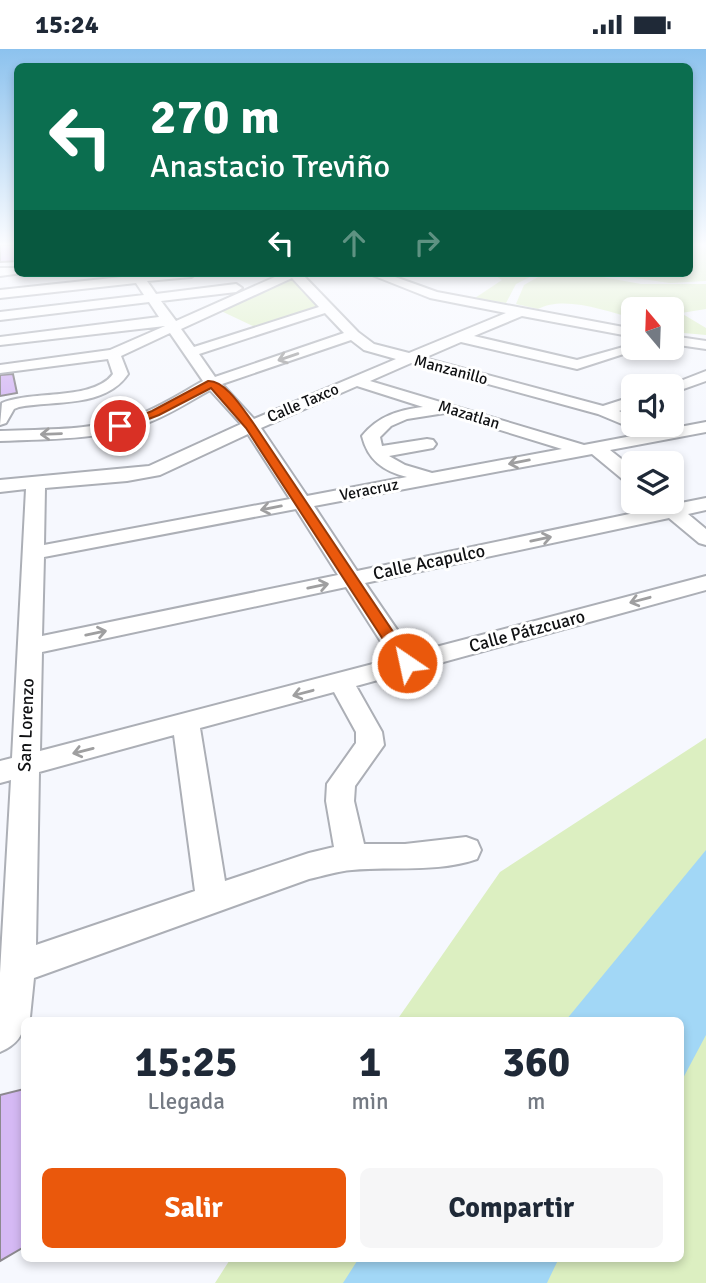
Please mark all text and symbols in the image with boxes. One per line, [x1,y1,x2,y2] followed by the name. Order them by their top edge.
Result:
[35,9,99,41] text: 15:24
[150,87,280,147] text: 270 m
[35,91,126,182] icon: left
[150,147,390,186] text: Anastacio Treviño
[262,224,300,262] icon: left
[335,224,373,262] icon: ahead
[408,224,446,262] icon: right
[621,297,684,361] north arrow
[621,297,684,514] map controls
[412,351,490,389] street label: Manzanillo
[278,352,300,364] one-way arrow
[621,374,684,437] button: sound
[264,379,342,427] street label: Calle Taxco
[90,396,150,456] pin
[436,396,502,434] street label: Mazatlan
[101,407,139,445] icon: arrive
[40,427,63,440] one-way arrow
[621,451,684,514] button: layers
[508,455,530,469] one-way arrow
[338,475,400,505] street label: Veracruz
[260,502,283,515] one-way arrow
[529,532,552,546] one-way arrow
[371,539,487,585] street label: Calle Acapulco
[306,578,329,592] one-way arrow
[629,595,651,608] one-way arrow
[467,605,587,657] street label: Calle Pátzcuaro
[84,625,107,639] one-way arrow
[370,626,444,700] position arrow
[13,678,39,772] street label: San Lorenzo
[292,687,314,700] one-way arrow
[72,745,94,758] one-way arrow
[135,1037,238,1088] text: 15:25
[359,1037,381,1088] text: 1
[502,1037,570,1088] text: 360
[148,1087,225,1116] text: Llegada
[351,1087,389,1116] text: min
[527,1087,545,1116] text: m
[42,1168,346,1248] button: Salir
[360,1168,663,1248] button: Compartir

